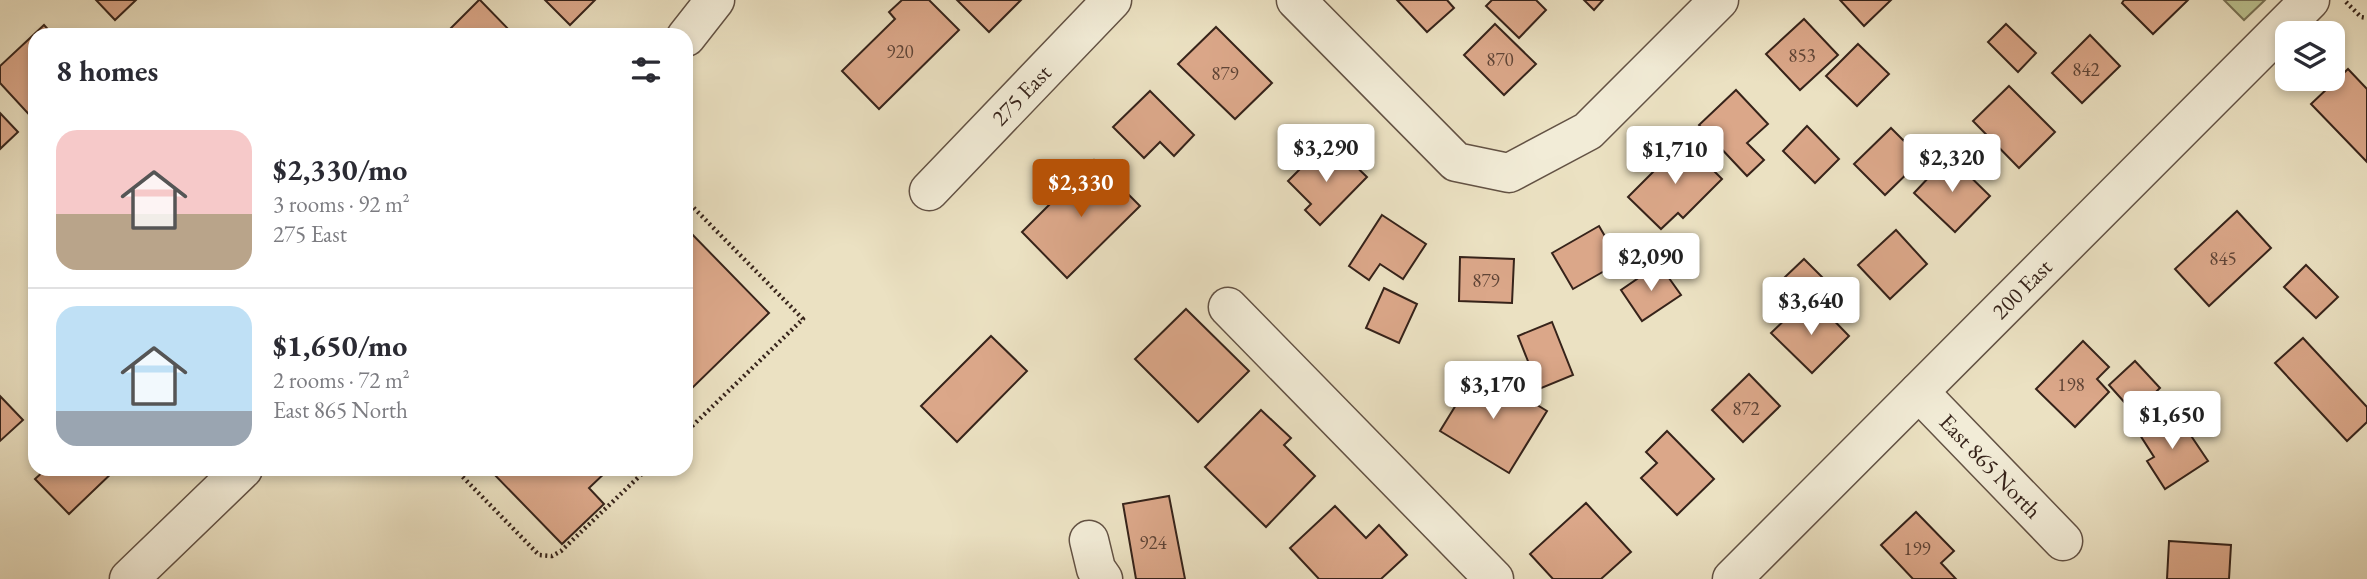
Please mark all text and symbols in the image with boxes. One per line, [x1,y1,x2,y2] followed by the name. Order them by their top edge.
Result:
[2275,21,2345,91] map controls
[2275,21,2345,91] button: layers
[886,39,914,64] house number: 920
[1788,43,1816,68] house number: 853
[1486,47,1514,72] house number: 870
[56,51,158,90] text: 8 homes
[627,51,665,89] icon: filters
[985,57,1058,132] street label: 275 East
[2072,57,2100,82] house number: 842
[1211,61,1239,86] house number: 879
[1269,124,1383,184] pin: $3,290
[1618,127,1732,186] pin: $1,710
[1294,132,1358,162] text: $3,290
[1643,134,1707,164] text: $1,710
[1895,134,2009,194] pin: $2,320
[1920,142,1984,172] text: $2,320
[273,150,407,189] text: $2,330/mo
[112,158,196,242] icon: home
[1024,160,1138,219] pin: $2,330
[1049,167,1113,197] text: $2,330
[273,189,410,219] text: 3 rooms · 92 m²
[273,219,347,249] text: 275 East
[1594,233,1708,293] pin: $2,090
[1619,241,1683,271] text: $2,090
[2209,246,2237,271] house number: 845
[1985,252,2059,326] street label: 200 East
[1472,268,1500,293] house number: 879
[1754,278,1868,337] pin: $3,640
[1779,285,1843,315] text: $3,640
[273,326,407,365] text: $1,650/mo
[112,334,196,418] icon: home
[1436,362,1550,421] pin: $3,170
[273,365,410,395] text: 2 rooms · 72 m²
[1461,369,1525,399] text: $3,170
[2057,372,2085,397] house number: 198
[2115,392,2229,451] pin: $1,650
[273,395,408,425] text: East 865 North
[1732,396,1760,421] house number: 872
[2140,399,2204,429] text: $1,650
[1933,407,2048,525] street label: East 865 North
[1139,530,1168,555] house number: 924
[1903,536,1931,561] house number: 199

